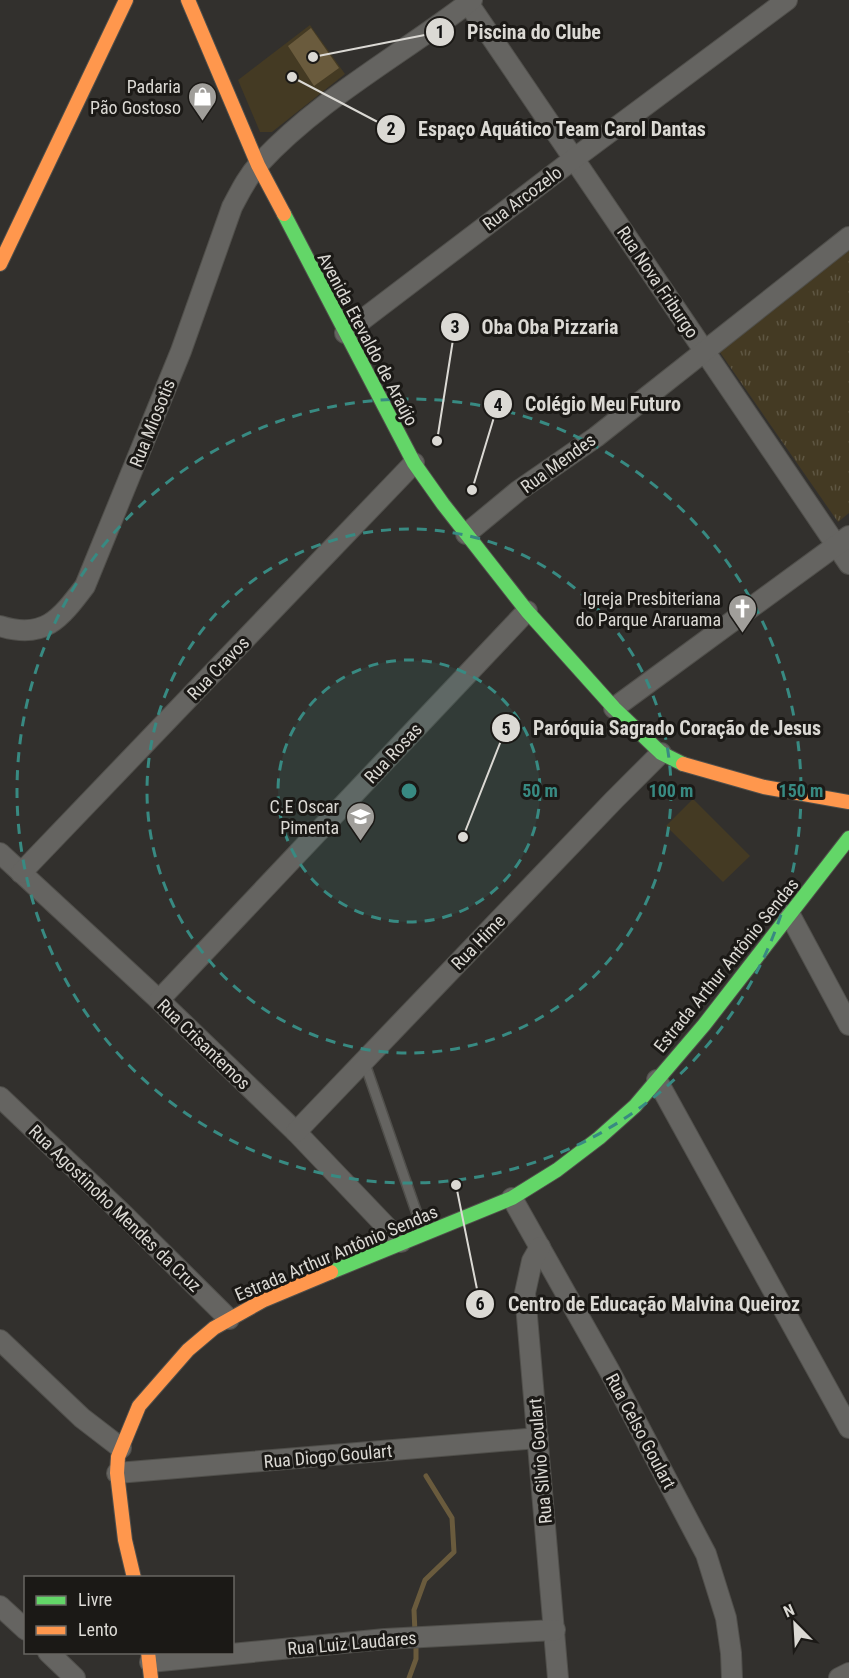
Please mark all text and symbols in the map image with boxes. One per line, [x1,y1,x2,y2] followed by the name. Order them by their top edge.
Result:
[425,13,613,51] callout: Piscina do Clube
[467,20,601,44] text: Piscina do Clube
[435,21,445,42] text: 1
[90,76,181,118] place label: Padaria Pão Gostoso
[186,80,218,122] shop icon: Padaria Pão Gostoso
[376,110,718,148] callout: Espaço Aquático Team Carol Dantas
[418,117,706,141] text: Espaço Aquático Team Carol Dantas
[386,118,396,139] text: 2
[478,162,566,234] street label: Rua Arcozelo
[613,222,703,342] street label: Rua Nova Friburgo
[313,249,423,429] street label: Avenida Etevaldo de Araújo
[440,308,631,346] callout: Oba Oba Pizzaria
[481,315,619,339] text: Oba Oba Pizzaria
[450,316,460,337] text: 3
[125,376,179,470] street label: Rua Miosotis
[483,385,693,423] callout: Colégio Meu Futuro
[525,392,681,416] text: Colégio Meu Futuro
[493,394,503,415] text: 4
[516,429,600,497] street label: Rua Mendes
[576,588,721,630] place label: Igreja Presbiteriana do Parque Araruama
[726,592,758,634] church icon: Igreja Presbiteriana do Parque Araruama
[183,632,253,704] street label: Rua Cravos
[491,709,833,747] callout: Paróquia Sagrado Coração de Jesus
[533,716,821,740] text: Paróquia Sagrado Coração de Jesus
[501,718,511,739] text: 5
[360,719,426,787] street label: Rua Rosas
[522,780,558,801] text: 50 m
[649,780,693,801] text: 100 m
[779,780,823,801] text: 150 m
[399,781,419,801] centre of rings
[270,796,340,838] place label: C.E Oscar Pimenta
[344,800,376,842] school or university icon: C.E Oscar Pimenta
[649,874,803,1056] street label: Estrada Arthur Antônio Sendas
[447,910,509,974] street label: Rua Hime
[153,994,255,1094] street label: Rua Crisantemos
[25,1120,205,1296] street label: Rua Agostinoho Mendes da Cruz
[232,1201,440,1305] street label: Estrada Arthur Antônio Sendas
[465,1285,812,1323] callout: Centro de Educação Malvina Queiroz
[508,1292,800,1316] text: Centro de Educação Malvina Queiroz
[475,1293,485,1314] text: 6
[602,1370,680,1492] street label: Rua Celso Goulart
[524,1397,556,1525] street label: Rua Silvio Goulart
[263,1440,393,1472] street label: Rua Diogo Goulart
[24,1576,234,1654] legend
[78,1589,112,1610] text: Livre
[765,1594,825,1654] north arrow
[781,1600,797,1621] text: N
[78,1619,118,1640] text: Lento
[287,1627,417,1659] street label: Rua Luiz Laudares

